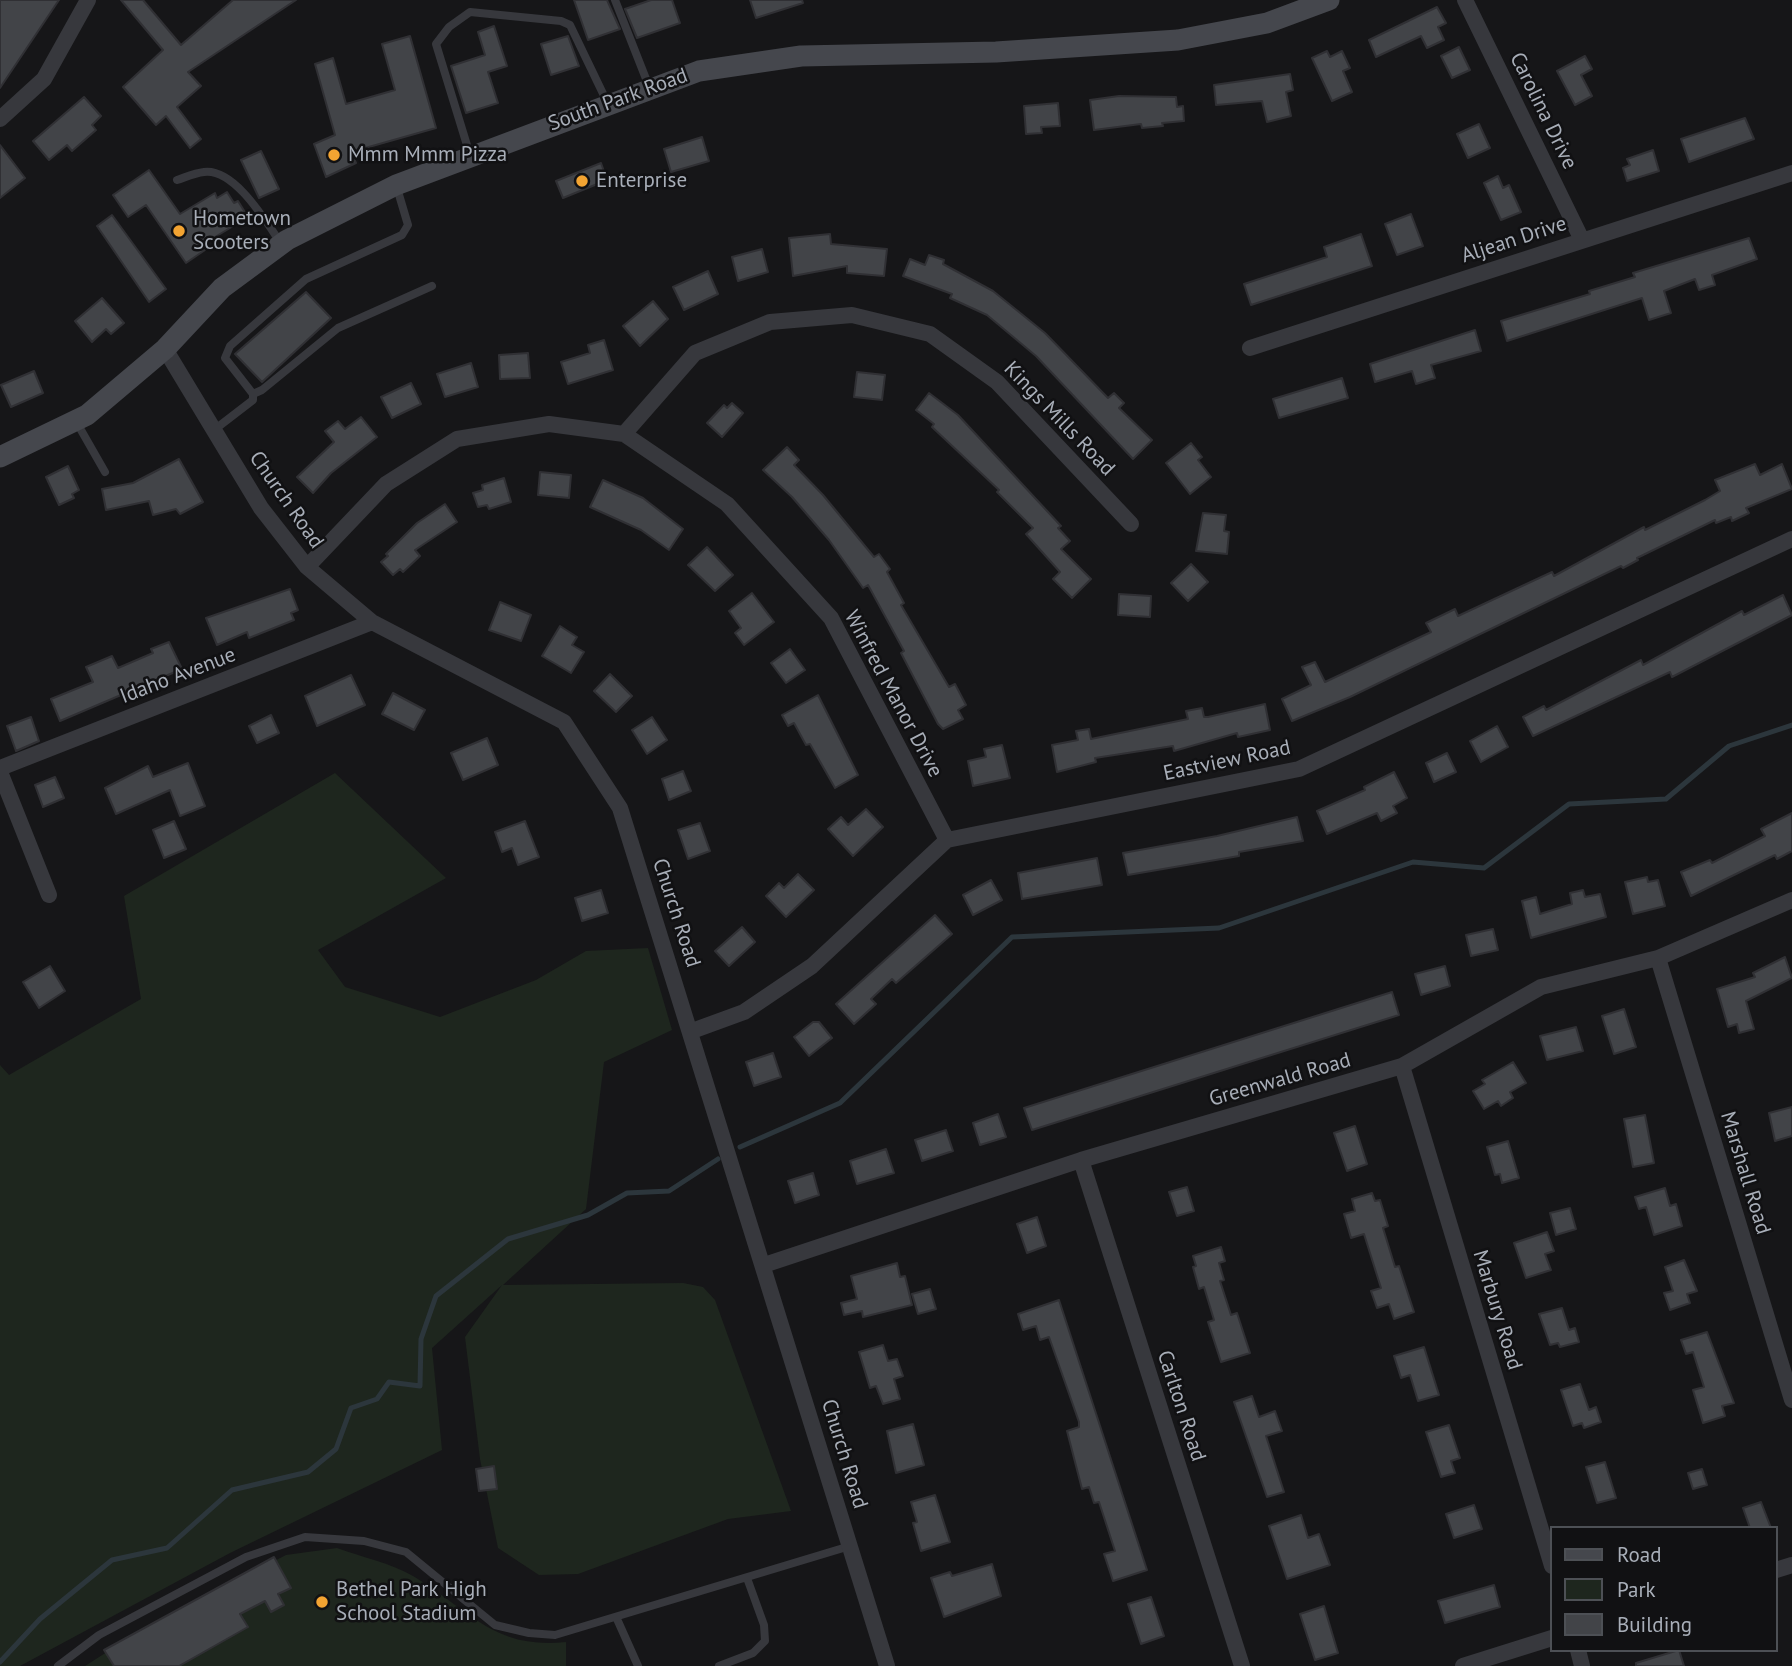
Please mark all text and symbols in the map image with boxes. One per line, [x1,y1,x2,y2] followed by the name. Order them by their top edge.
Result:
[1504,49,1582,173] street label: Carolina Drive
[545,63,691,137] street label: South Park Road
[348,142,507,168] place label: Mmm Mmm Pizza
[326,147,342,163] marker: Mmm Mmm Pizza
[596,168,687,194] place label: Enterprise
[574,173,590,189] marker: Enterprise
[193,206,291,256] place label: Hometown Scooters
[1458,211,1570,269] street label: Aljean Drive
[171,223,187,239] marker: Hometown Scooters
[998,357,1120,481] street label: Kings Mills Road
[243,447,329,553] street label: Church Road
[838,606,948,782] street label: Winfred Manor Drive
[117,642,239,710] street label: Idaho Avenue
[1161,735,1293,787] street label: Eastview Road
[647,855,705,971] street label: Church Road
[1206,1048,1354,1112] street label: Greenwald Road
[1714,1108,1776,1238] street label: Marshall Road
[1467,1247,1527,1373] street label: Marbury Road
[1151,1347,1211,1465] street label: Carlton Road
[815,1396,873,1512] street label: Church Road
[1550,1526,1778,1652] legend
[1617,1541,1661,1568] text: Road
[1617,1576,1656,1603] text: Park
[336,1577,487,1627] place label: Bethel Park High School Stadium
[314,1594,330,1610] marker: Bethel Park High School Stadium
[1617,1611,1692,1638] text: Building

